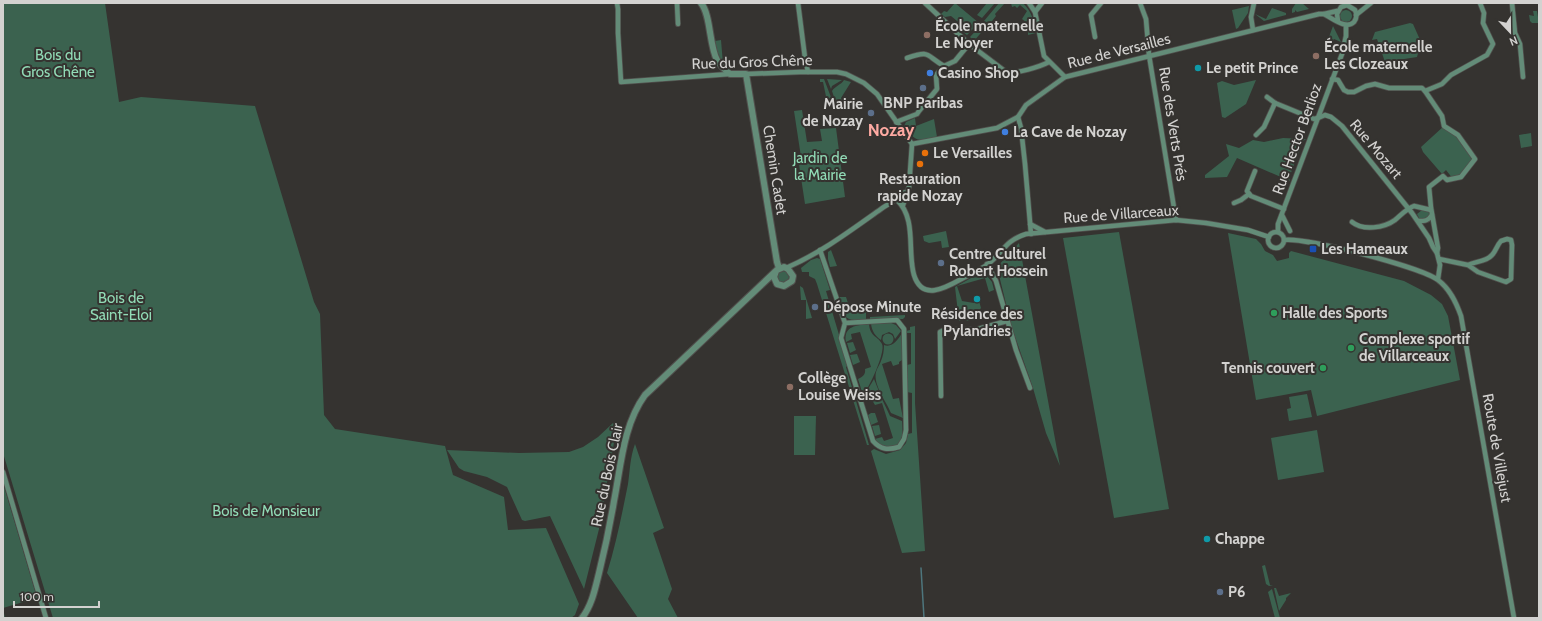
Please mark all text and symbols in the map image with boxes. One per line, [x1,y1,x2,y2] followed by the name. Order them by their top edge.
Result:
[1490,12,1530,52] north arrow
[935,16,1044,52] place label: École maternelle Le Noyer
[922,30,932,40] marker: École maternelle Le Noyer
[1066,30,1172,72] street label: Rue de Versailles
[1508,33,1520,49] text: N
[1324,37,1433,73] place label: École maternelle Les Clozeaux
[21,46,95,81] park label: Bois du Gros Chêne
[691,51,813,73] street label: Rue du Gros Chêne
[1311,51,1321,61] marker: École maternelle Les Clozeaux
[1206,59,1299,77] place label: Le petit Prince
[1193,63,1203,73] marker: Le petit Prince
[938,64,1019,82] place label: Casino Shop
[1155,66,1191,182] street label: Rue des Verts Prés
[925,68,935,78] marker: Casino Shop
[1268,81,1326,197] street label: Rue Hector Berlioz
[918,83,928,93] marker: BNP Paribas
[883,94,963,112] place label: BNP Paribas
[802,95,864,130] place label: Mairie de Nozay
[866,108,876,118] marker: Mairie de Nozay
[1346,116,1406,182] street label: Rue Mozart
[868,120,915,140] district label: Nozay
[1013,123,1128,141] place label: La Cave de Nozay
[759,124,791,216] street label: Chemin Cadet
[1000,127,1010,137] marker: La Cave de Nozay
[933,144,1012,162] place label: Le Versailles
[920,148,930,158] marker: Le Versailles
[792,149,848,184] park label: Jardin de la Mairie
[915,159,925,169] marker: Restauration rapide Nozay
[877,170,964,205] place label: Restauration rapide Nozay
[1063,201,1179,227] street label: Rue de Villarceaux
[1321,240,1409,258] place label: Les Hameaux
[1308,244,1318,254] marker: Les Hameaux
[949,245,1048,280] place label: Centre Culturel Robert Hossein
[936,258,946,268] marker: Centre Culturel Robert Hossein
[90,289,152,324] park label: Bois de Saint-Eloi
[972,294,982,304] marker: Résidence des Pylandries
[823,298,922,316] place label: Dépose Minute
[810,302,820,312] marker: Dépose Minute
[1282,304,1387,322] place label: Halle des Sports
[931,305,1023,340] place label: Résidence des Pylandries
[1269,308,1279,318] marker: Halle des Sports
[1359,330,1470,365] place label: Complexe sportif de Villarceaux
[1346,343,1356,353] marker: Complexe sportif de Villarceaux
[1221,359,1315,377] place label: Tennis couvert
[1318,363,1328,373] marker: Tennis couvert
[798,369,881,404] place label: Collège Louise Weiss
[785,382,795,392] marker: Collège Louise Weiss
[1479,392,1515,504] street label: Route de Villejust
[587,421,627,528] street label: Rue du Bois Clair
[212,502,320,520] park label: Bois de Monsieur
[1215,530,1265,548] place label: Chappe
[1202,534,1212,544] marker: Chappe
[14,583,99,609] scale bar
[1228,583,1245,601] place label: P6
[1215,587,1225,597] marker: P6
[20,589,54,604] text: 100 m

